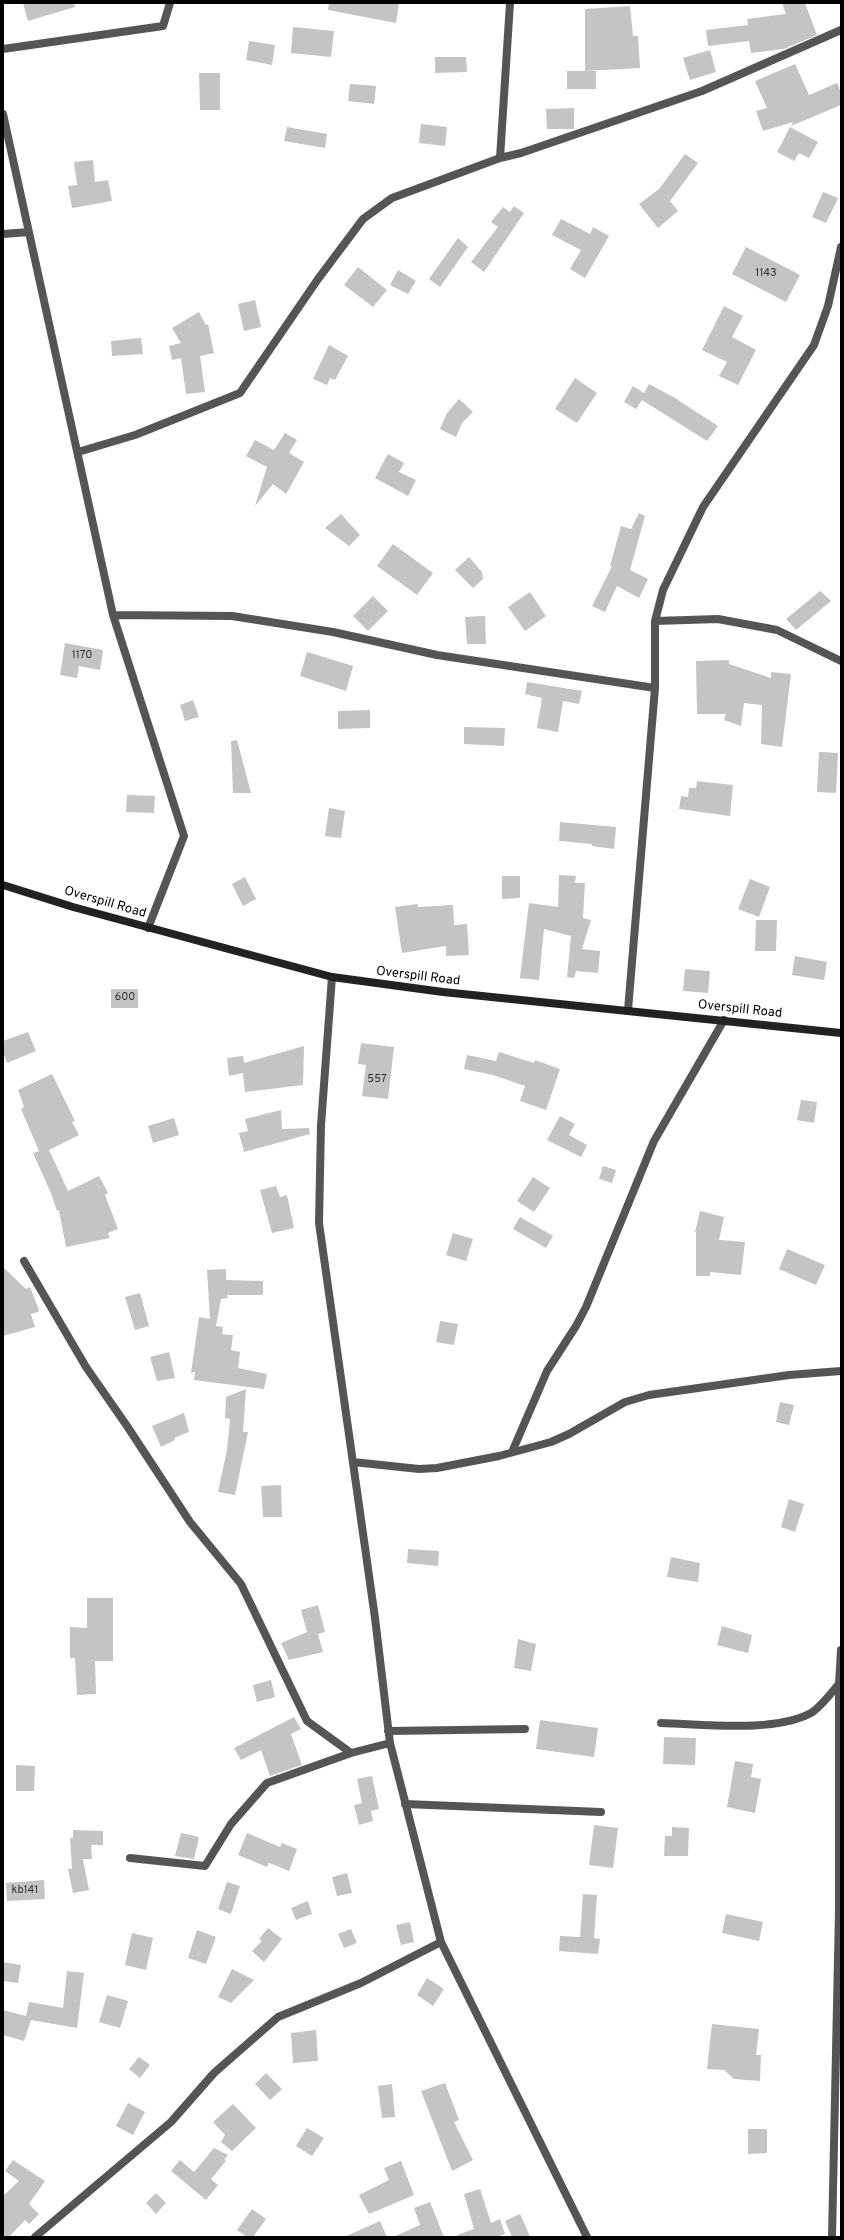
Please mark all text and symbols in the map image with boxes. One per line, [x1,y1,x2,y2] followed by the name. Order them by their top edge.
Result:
[755,267,777,281] house number: 1143
[72,649,92,663] house number: 1170
[62,884,148,922] street label: Overspill Road
[375,964,461,990] street label: Overspill Road
[115,991,135,1005] house number: 600
[697,998,783,1022] street label: Overspill Road
[367,1073,387,1087] house number: 557
[12,1884,38,1898] house number: kb141

